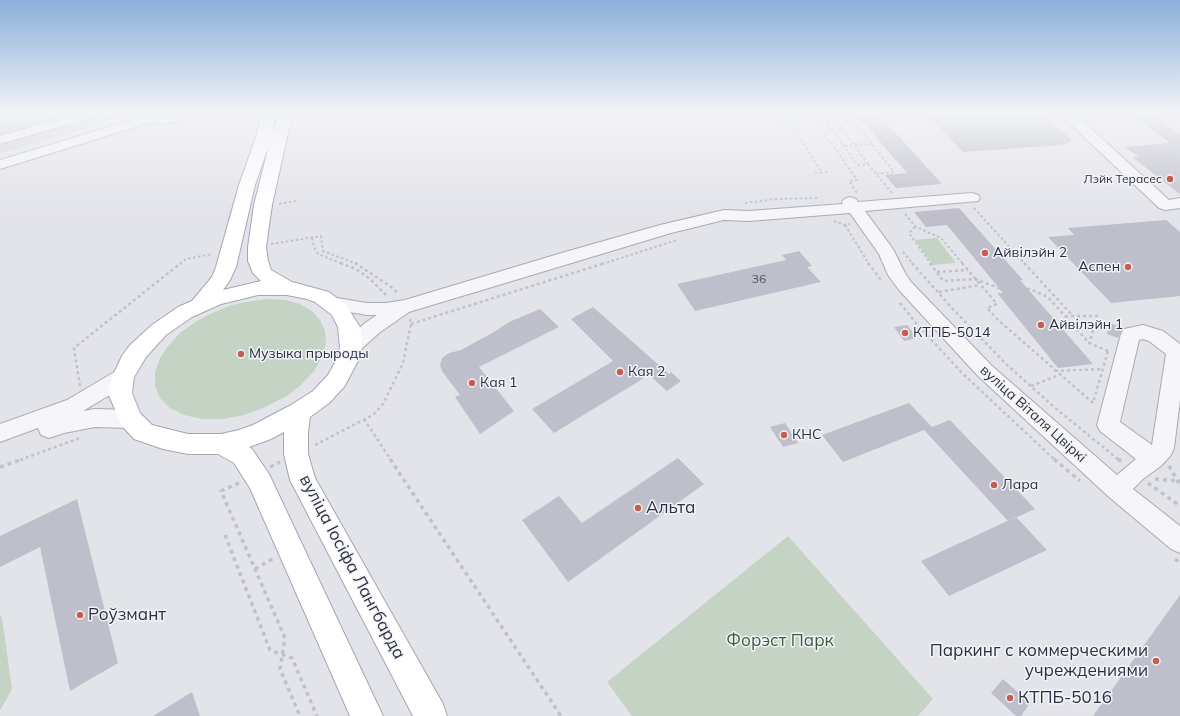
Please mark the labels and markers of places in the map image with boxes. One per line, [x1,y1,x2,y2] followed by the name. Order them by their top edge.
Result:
[1084,172,1162,186] place label: Лэйк Терасес
[1165,174,1175,184] marker: Лэйк Терасес
[993,245,1067,261] place label: Айвілэйн 2
[980,248,990,258] marker: Айвілэйн 2
[1078,259,1120,275] place label: Аспен
[1123,262,1133,272] marker: Аспен
[1049,317,1123,333] place label: Айвілэйн 1
[1036,320,1046,330] marker: Айвілэйн 1
[913,325,990,341] place label: КТПБ-5014
[900,328,910,338] marker: КТПБ-5014
[249,346,369,362] place label: Музыка прыроды
[236,349,246,359] marker: Музыка прыроды
[628,364,665,380] place label: Кая 2
[615,367,625,377] marker: Кая 2
[480,375,517,391] place label: Кая 1
[467,378,477,388] marker: Кая 1
[792,427,821,443] place label: КНС
[779,430,789,440] marker: КНС
[1002,477,1038,493] place label: Лара
[989,480,999,490] marker: Лара
[646,498,695,518] place label: Альта
[633,503,643,513] marker: Альта
[88,605,166,625] place label: Роўзмант
[75,610,85,620] marker: Роўзмант
[930,641,1148,681] place label: Паркинг с коммерческими учреждениями
[1151,656,1161,666] marker: Паркинг с коммерческими учреждениями
[1018,688,1112,708] place label: КТПБ-5016
[1005,693,1015,703] marker: КТПБ-5016

